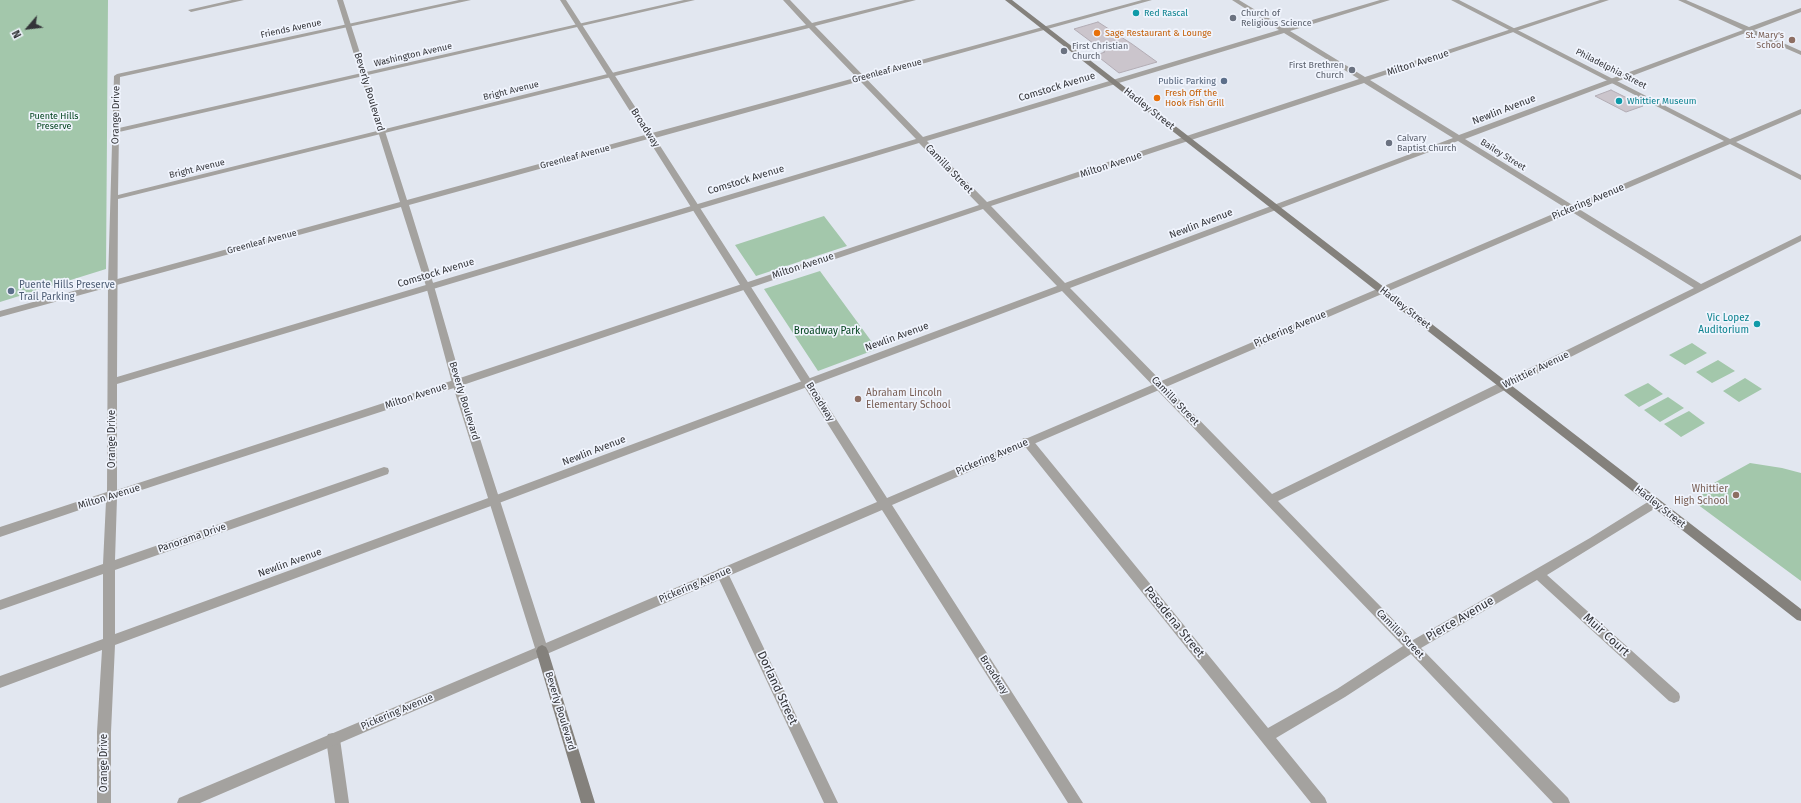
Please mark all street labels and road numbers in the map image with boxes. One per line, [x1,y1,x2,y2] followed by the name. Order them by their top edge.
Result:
[259,17,323,41] street label: Friends Avenue
[373,41,453,69] street label: Washington Avenue
[1574,46,1648,92] street label: Philadelphia Street
[1385,47,1451,79] street label: Milton Avenue
[351,51,387,133] street label: Beverly Boulevard
[851,57,923,85] street label: Greenleaf Avenue
[1017,70,1097,104] street label: Comstock Avenue
[482,79,540,103] street label: Bright Avenue
[1121,85,1177,133] street label: Hadley Street
[109,86,123,144] street label: Orange Drive
[1471,92,1537,128] street label: Newlin Avenue
[628,106,662,150] street label: Broadway
[1478,137,1528,173] street label: Bailey Street
[923,142,975,196] street label: Camilla Street
[539,143,611,171] street label: Greenleaf Avenue
[1078,149,1144,181] street label: Milton Avenue
[168,157,226,181] street label: Bright Avenue
[706,163,786,197] street label: Comstock Avenue
[1550,181,1626,223] street label: Pickering Avenue
[1168,206,1234,242] street label: Newlin Avenue
[226,228,298,256] street label: Greenleaf Avenue
[770,250,836,282] street label: Milton Avenue
[396,256,476,290] street label: Comstock Avenue
[1377,284,1433,332] street label: Hadley Street
[1252,308,1328,350] street label: Pickering Avenue
[864,320,930,354] street label: Newlin Avenue
[1501,349,1571,391] street label: Whittier Avenue
[446,360,482,442] street label: Beverly Boulevard
[1149,374,1201,428] street label: Camilla Street
[383,380,449,412] street label: Milton Avenue
[803,380,837,424] street label: Broadway
[106,410,118,468] street label: Orange Drive
[561,433,627,469] street label: Newlin Avenue
[954,436,1030,478] street label: Pickering Avenue
[76,482,142,512] street label: Milton Avenue
[1632,483,1688,531] street label: Hadley Street
[156,521,228,555] street label: Panorama Drive
[257,546,323,580] street label: Newlin Avenue
[657,564,733,606] street label: Pickering Avenue
[1141,583,1207,661] street label: Pasadena Street
[1423,594,1497,644] street label: Pierce Avenue
[1374,607,1426,661] street label: Camilla Street
[1580,611,1632,659] street label: Muir Court
[754,649,800,727] street label: Dorland Street
[977,653,1011,697] street label: Broadway
[542,670,578,752] street label: Beverly Boulevard
[359,691,435,733] street label: Pickering Avenue
[98,734,110,792] street label: Orange Drive

